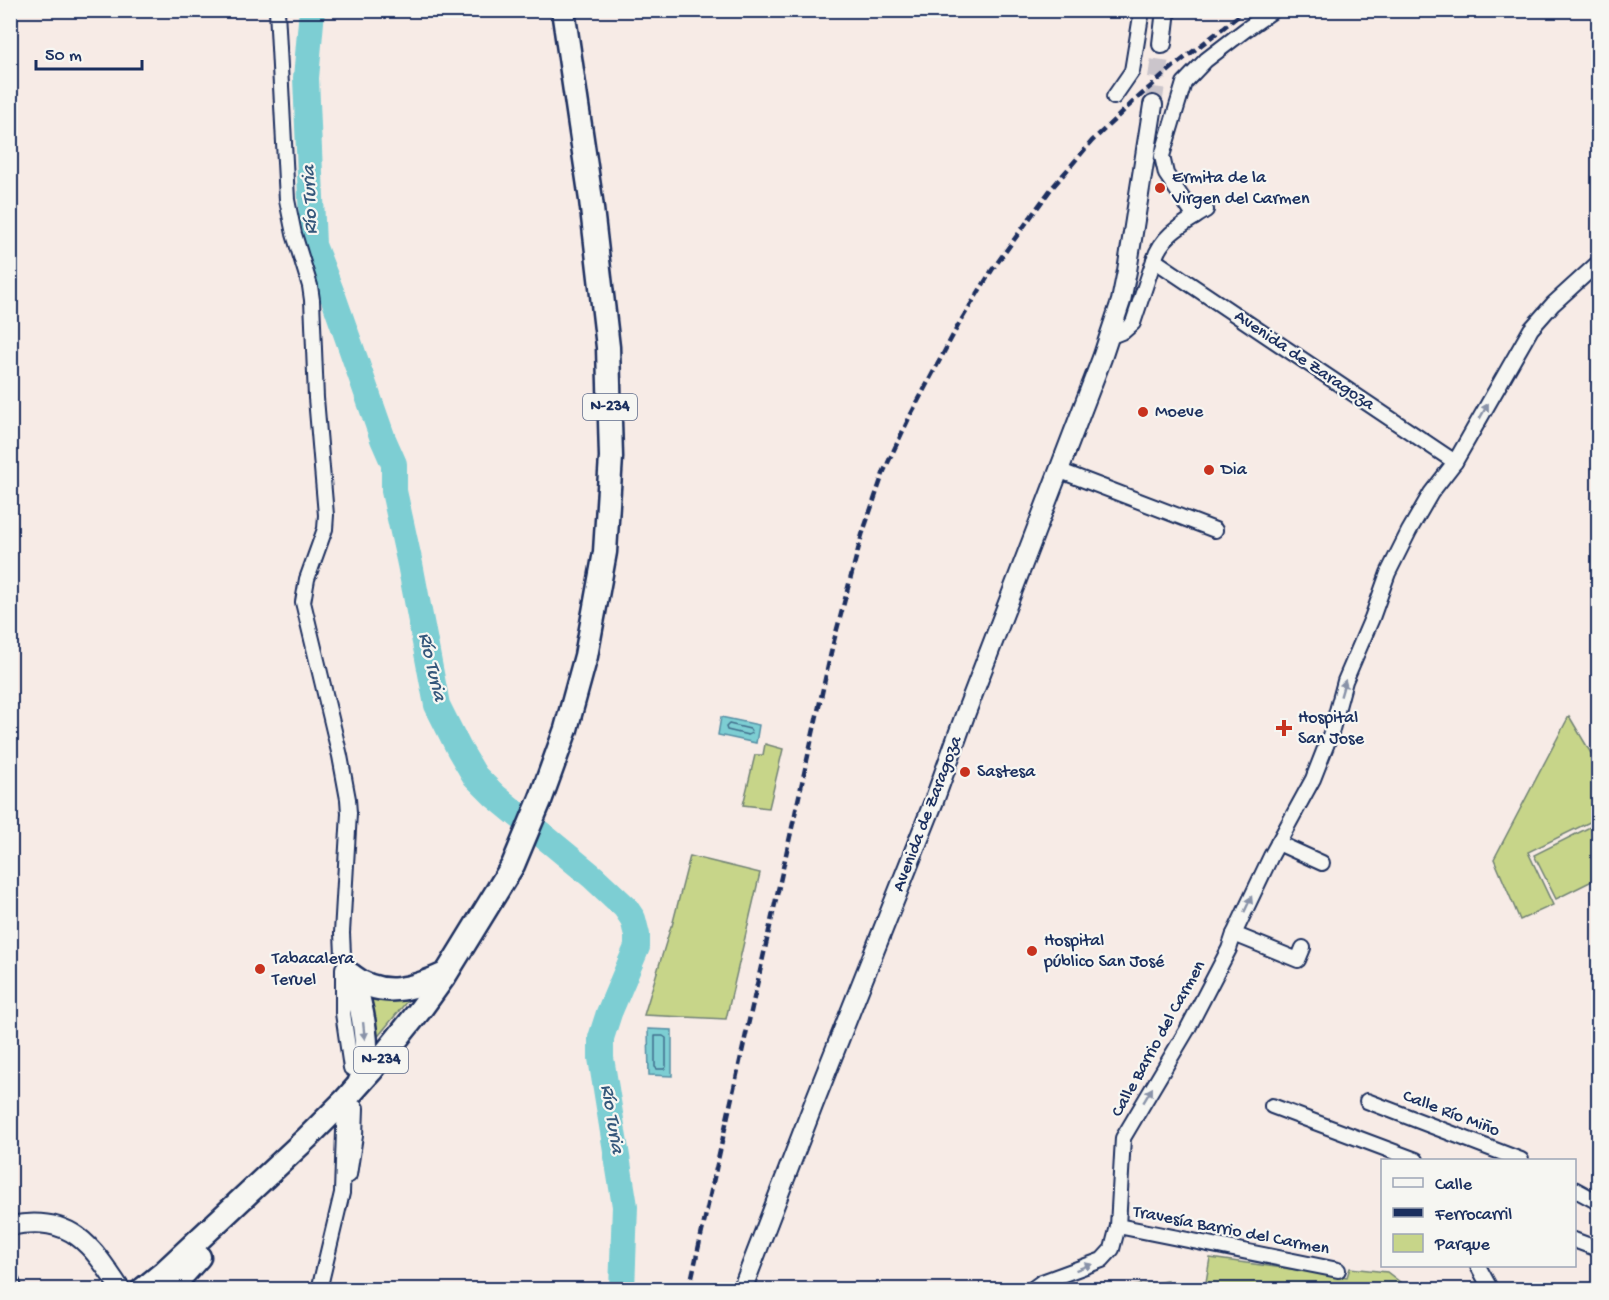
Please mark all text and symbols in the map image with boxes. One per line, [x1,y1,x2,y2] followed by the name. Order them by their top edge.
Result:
[36,33,142,71] scale bar
[45,46,82,67] text: 50 m
[298,163,324,235] water label: Río Turia
[1171,168,1310,210] place label: Ermita de la Virgen del Carmen
[1153,181,1167,195] marker: Ermita de la Virgen del Carmen
[1230,306,1379,416] street label: Avenida de Zaragoza
[583,394,637,420] road number: N-234
[1155,402,1204,423] place label: Moeve
[1479,402,1489,419] one-way arrow
[1136,405,1150,419] marker: Moeve
[1220,460,1248,481] place label: Dia
[1202,463,1216,477] marker: Dia
[412,631,450,705] water label: Río Turia
[1339,679,1348,697] one-way arrow
[1298,708,1365,750] place label: Hospital San Jose
[1275,719,1293,737] marker: Hospital San Jose
[889,732,968,895] street label: Avenida de Zaragoza
[977,762,1036,783] place label: Sastesa
[958,765,972,779] marker: Sastesa
[1244,896,1253,913] one-way arrow
[1043,931,1165,973] place label: Hospital público San José
[1025,944,1039,958] marker: Hospital público San José
[271,949,355,991] place label: Tabacalera Teruel
[1107,957,1211,1121] street label: Calle Barrio del Carmen
[253,962,267,976] marker: Tabacalera Teruel
[359,1022,369,1041] one-way arrow
[354,1047,408,1073] road number: N-234
[594,1083,628,1157] water label: Río Turia
[1399,1086,1503,1142] street label: Calle Río Miño
[1143,1087,1154,1103] one-way arrow
[1381,1159,1576,1267] legend
[1435,1175,1473,1196] text: Calle
[1130,1201,1331,1260] street label: Travesía Barrio del Carmen
[1434,1205,1512,1226] text: Ferrocarril
[1434,1235,1491,1256] text: Parque
[1075,1261,1093,1271] one-way arrow

